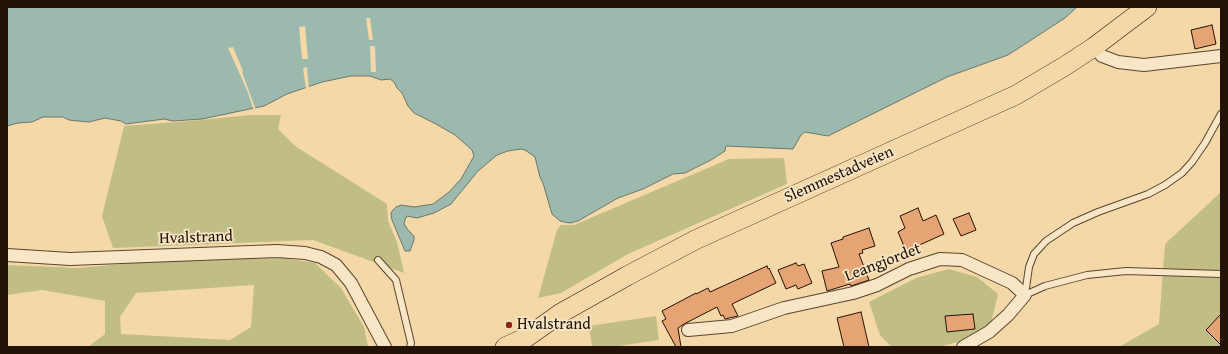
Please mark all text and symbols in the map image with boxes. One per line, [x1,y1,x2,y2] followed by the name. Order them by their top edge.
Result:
[781,142,897,208] street label: Slemmestadveien
[159,227,233,249] street label: Hvalstrand
[842,240,924,286] street label: Leangjordet
[517,315,591,335] place label: Hvalstrand
[504,320,514,330] marker: Hvalstrand

